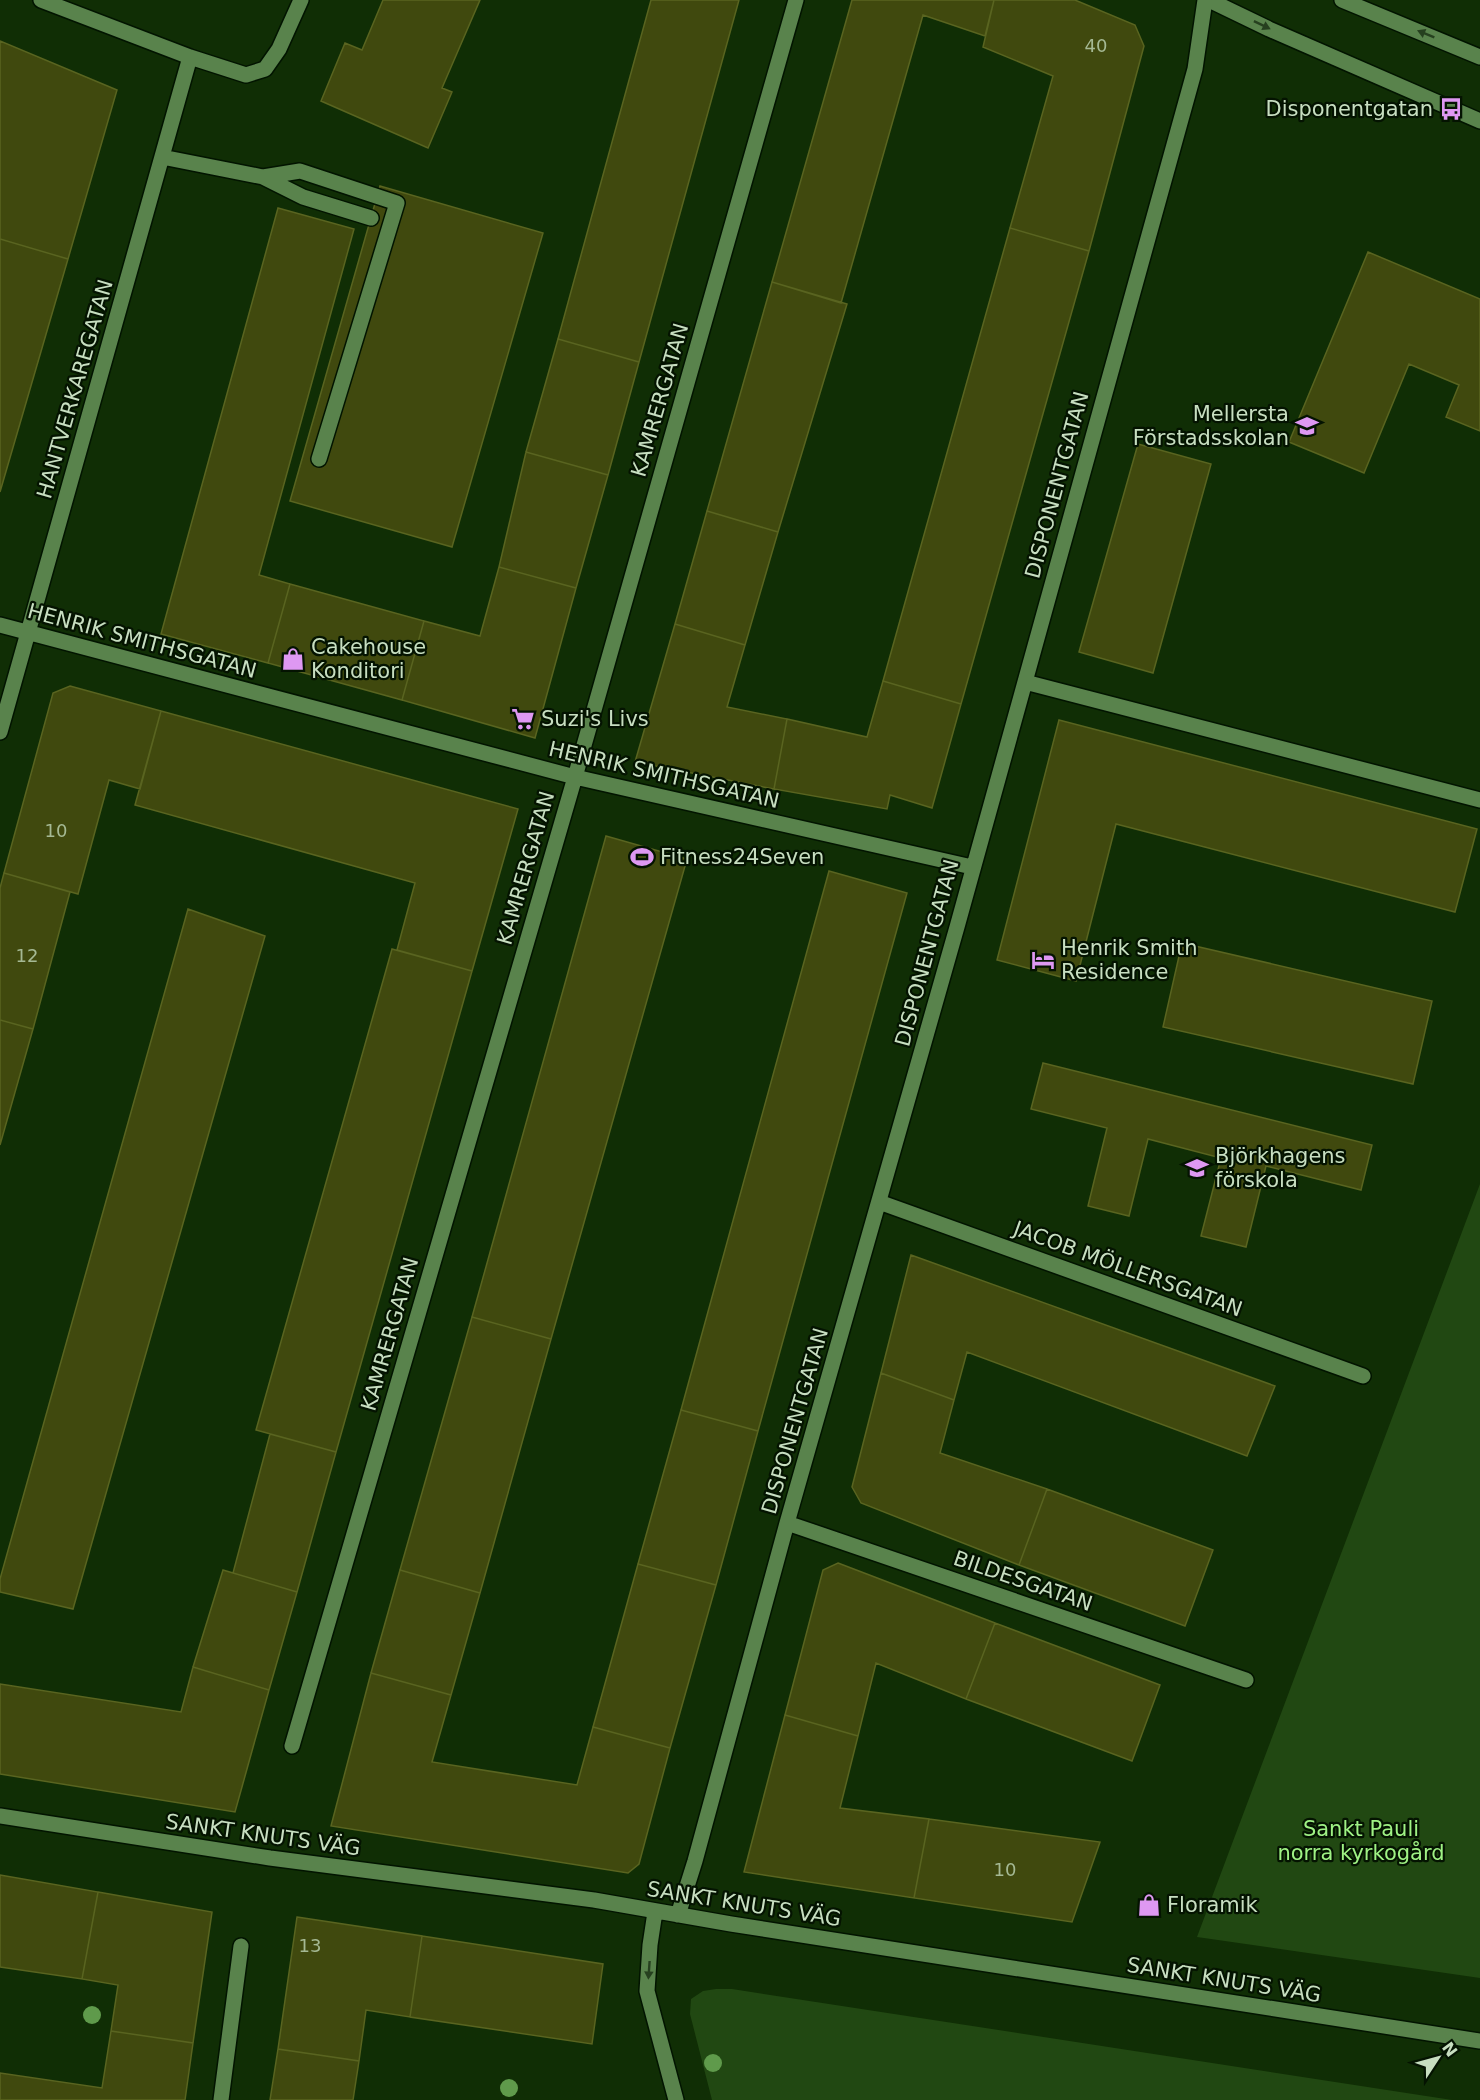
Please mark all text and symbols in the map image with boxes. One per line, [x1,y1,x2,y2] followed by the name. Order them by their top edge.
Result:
[1253,21,1270,30] one-way arrow
[1417,29,1435,38] one-way arrow
[1085,35,1107,56] house number: 40
[1438,96,1464,122] bus stop icon: Disponentgatan
[1265,97,1433,121] place label: Disponentgatan
[32,277,118,501] street label: HANTVERKAREGATAN
[627,320,693,480] street label: KAMRERGATAN
[1020,389,1094,581] street label: DISPONENTGATAN
[1133,402,1289,450] place label: Mellersta Förstadsskolan
[1294,413,1320,439] school or university icon: Mellersta Förstadsskolan
[25,599,259,683] street label: HENRIK SMITHSGATAN
[311,635,426,683] place label: Cakehouse Konditori
[280,646,306,672] shop icon: Cakehouse Konditori
[510,706,536,732] supermarket icon: Suzi's Livs
[541,707,649,731] place label: Suzi's Livs
[546,737,782,813] street label: HENRIK SMITHSGATAN
[493,788,559,948] street label: KAMRERGATAN
[45,820,67,841] house number: 10
[629,844,655,870] sports icon: Fitness24Seven
[660,845,824,869] place label: Fitness24Seven
[890,857,964,1049] street label: DISPONENTGATAN
[1061,936,1198,984] place label: Henrik Smith Residence
[16,945,38,966] house number: 12
[1030,947,1056,973] hotel icon: Henrik Smith Residence
[1215,1144,1346,1192] place label: Björkhagens förskola
[1184,1155,1210,1181] school or university icon: Björkhagens förskola
[1008,1215,1246,1322] street label: JACOB MÖLLERSGATAN
[357,1254,423,1414] street label: KAMRERGATAN
[757,1325,833,1517] street label: DISPONENTGATAN
[950,1546,1096,1616] street label: BILDESGATAN
[164,1808,362,1861] street label: SANKT KNUTS VÄG
[1277,1817,1445,1865] park label: Sankt Pauli norra kyrkogård
[994,1859,1016,1880] house number: 10
[645,1876,843,1931] street label: SANKT KNUTS VÄG
[1136,1892,1162,1918] shop icon: Floramik
[1167,1893,1259,1917] place label: Floramik
[299,1935,321,1956] house number: 13
[1125,1952,1323,2007] street label: SANKT KNUTS VÄG
[644,1960,653,1979] one-way arrow
[1408,2028,1468,2088] north arrow
[1438,2038,1461,2060] text: N

